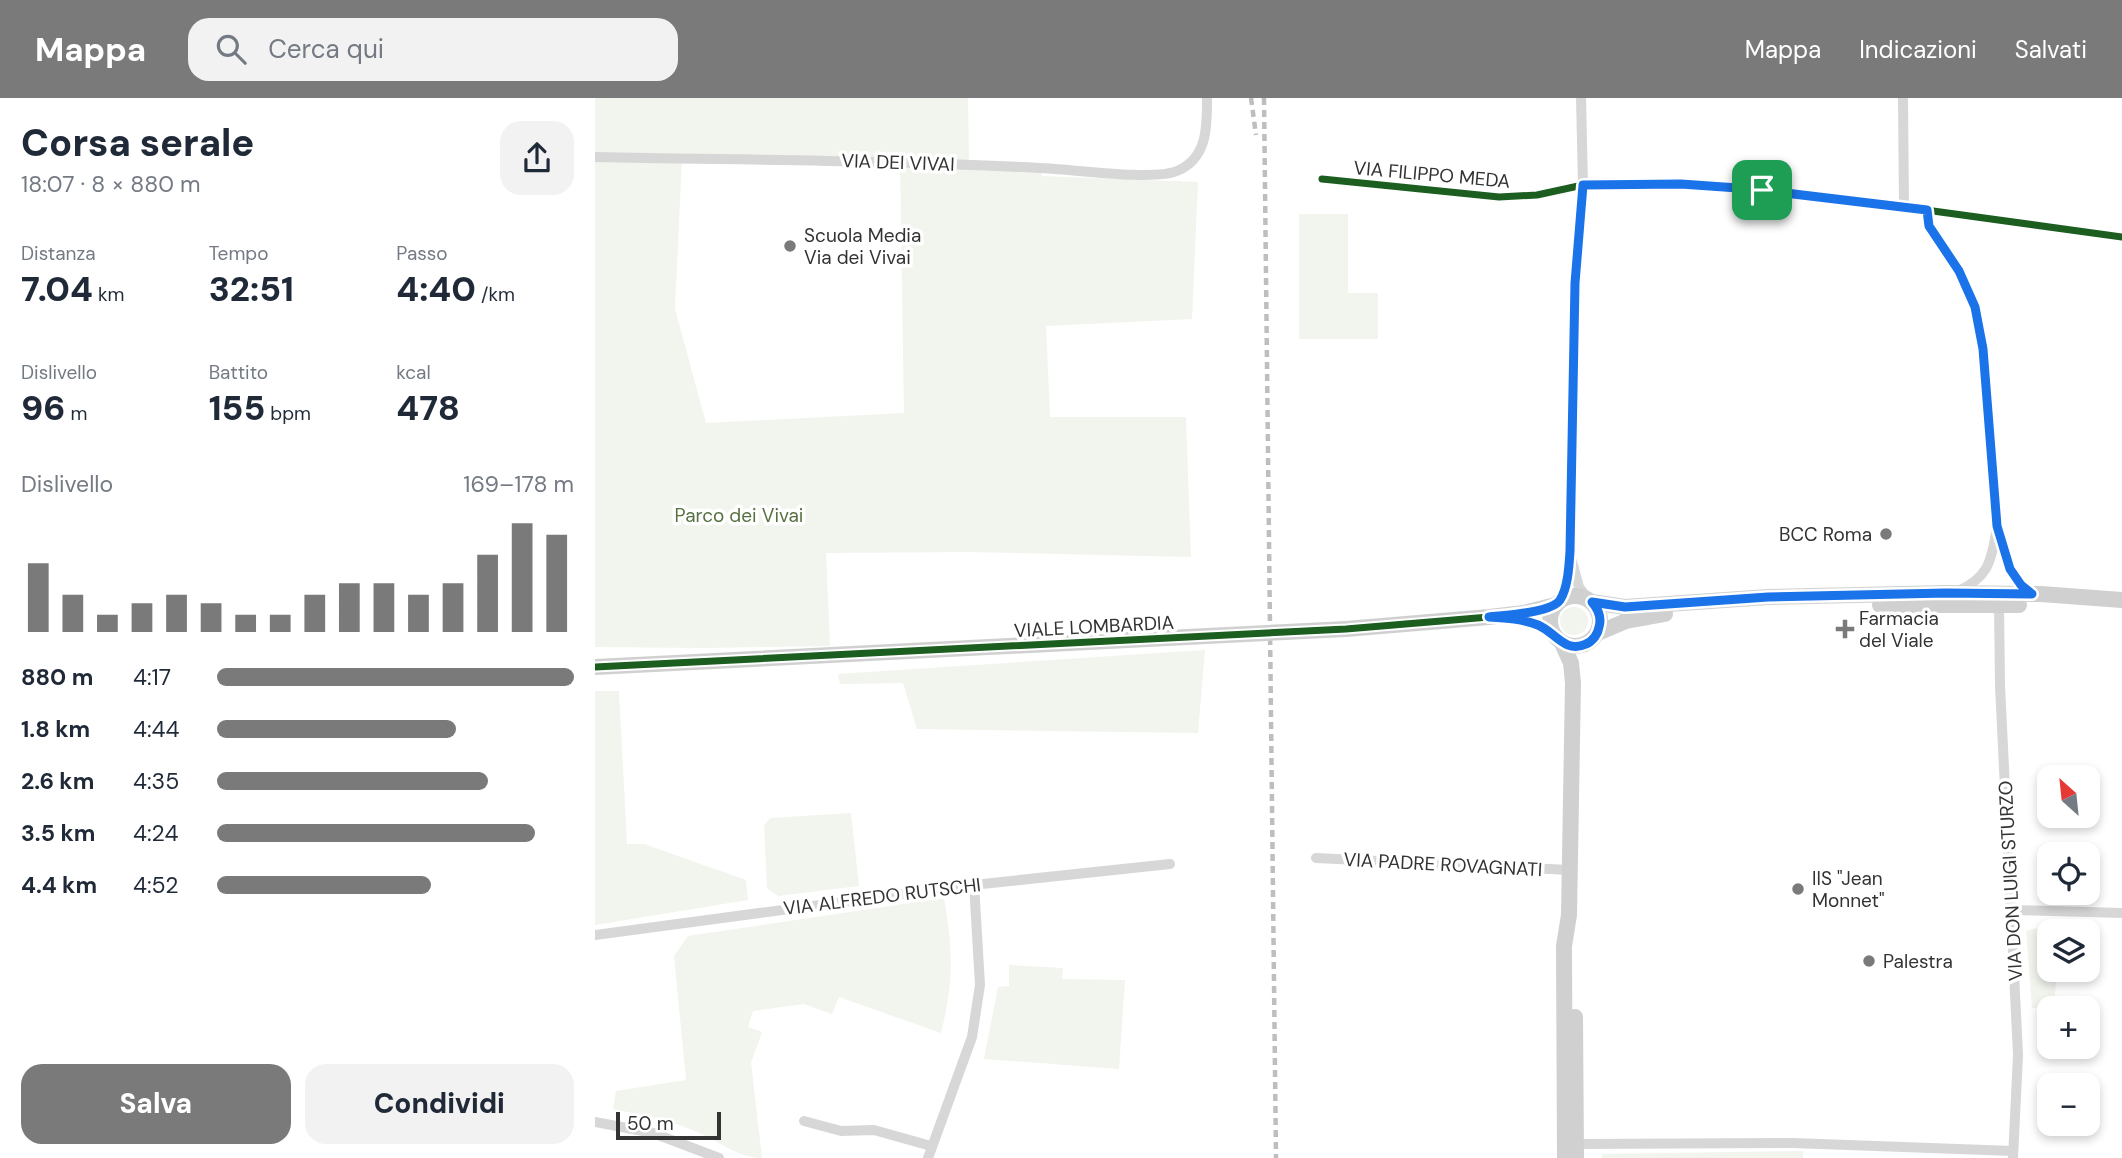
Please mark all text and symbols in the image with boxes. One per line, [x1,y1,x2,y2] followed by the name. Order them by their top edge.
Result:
[188,18,678,81] search box
[35,28,146,71] text: Mappa
[212,30,250,68] icon: search
[268,32,384,66] text: Cerca qui
[1745,34,1821,65] text: Mappa
[1859,34,1977,65] text: Indicazioni
[2015,34,2087,65] text: Salvati
[21,118,254,168] text: Corsa serale
[500,121,574,195] button: share
[841,148,955,177] street label: VIA DEI VIVAI
[1353,155,1512,194] street label: VIA FILIPPO MEDA
[1732,160,1792,220] pin
[21,169,200,199] text: 18:07 · 8 × 880 m
[1743,171,1781,209] icon: arrive
[804,223,921,270] place label: Scuola Media Via dei Vivai
[782,238,798,254] marker: Scuola Media Via dei Vivai
[21,241,95,266] text: Distanza
[209,241,269,266] text: Tempo
[396,241,448,266] text: Passo
[21,266,93,312] text: 7.04
[209,266,294,312] text: 32:51
[396,266,476,312] text: 4:40
[93,282,125,307] text: km
[476,282,515,307] text: /km
[21,360,97,385] text: Dislivello
[209,360,268,385] text: Battito
[396,360,431,385] text: kcal
[21,385,65,431] text: 96
[209,385,265,431] text: 155
[396,385,460,431] text: 478
[65,401,87,426] text: m
[265,401,311,426] text: bpm
[21,469,113,499] text: Dislivello
[463,469,574,499] text: 169–178 m
[675,503,803,528] park label: Parco dei Vivai
[1779,522,1872,547] place label: BCC Roma
[1878,526,1894,542] marker: BCC Roma
[1859,606,1939,653] place label: Farmacia del Viale
[1013,610,1175,643] street label: VIALE LOMBARDIA
[1837,621,1853,637] marker: Farmacia del Viale
[21,662,93,692] text: 880 m
[133,662,171,692] text: 4:17
[21,714,90,744] text: 1.8 km
[133,714,180,744] text: 4:44
[2037,765,2100,828] north arrow
[2037,765,2100,1136] map controls
[21,766,94,796] text: 2.6 km
[133,766,179,796] text: 4:35
[1993,780,2028,982] street label: VIA DON LUIGI STURZO
[21,818,95,848] text: 3.5 km
[133,818,178,848] text: 4:24
[2037,842,2100,905] button: locate
[1343,847,1543,882] street label: VIA PADRE ROVAGNATI
[1812,866,1885,913] place label: IIS "Jean Monnet"
[21,870,97,900] text: 4.4 km
[133,870,179,900] text: 4:52
[782,872,982,921] street label: VIA ALFREDO RUTSCHI
[1790,881,1806,897] marker: IIS "Jean Monnet"
[2037,919,2100,982] button: layers
[1883,949,1953,974] place label: Palestra
[1861,953,1877,969] marker: Palestra
[2037,996,2100,1059] button: +
[21,1064,291,1144] button: Salva
[305,1064,574,1144] button: Condividi
[2037,1073,2100,1136] button: −
[616,1109,721,1141] scale bar
[627,1111,674,1136] text: 50 m

